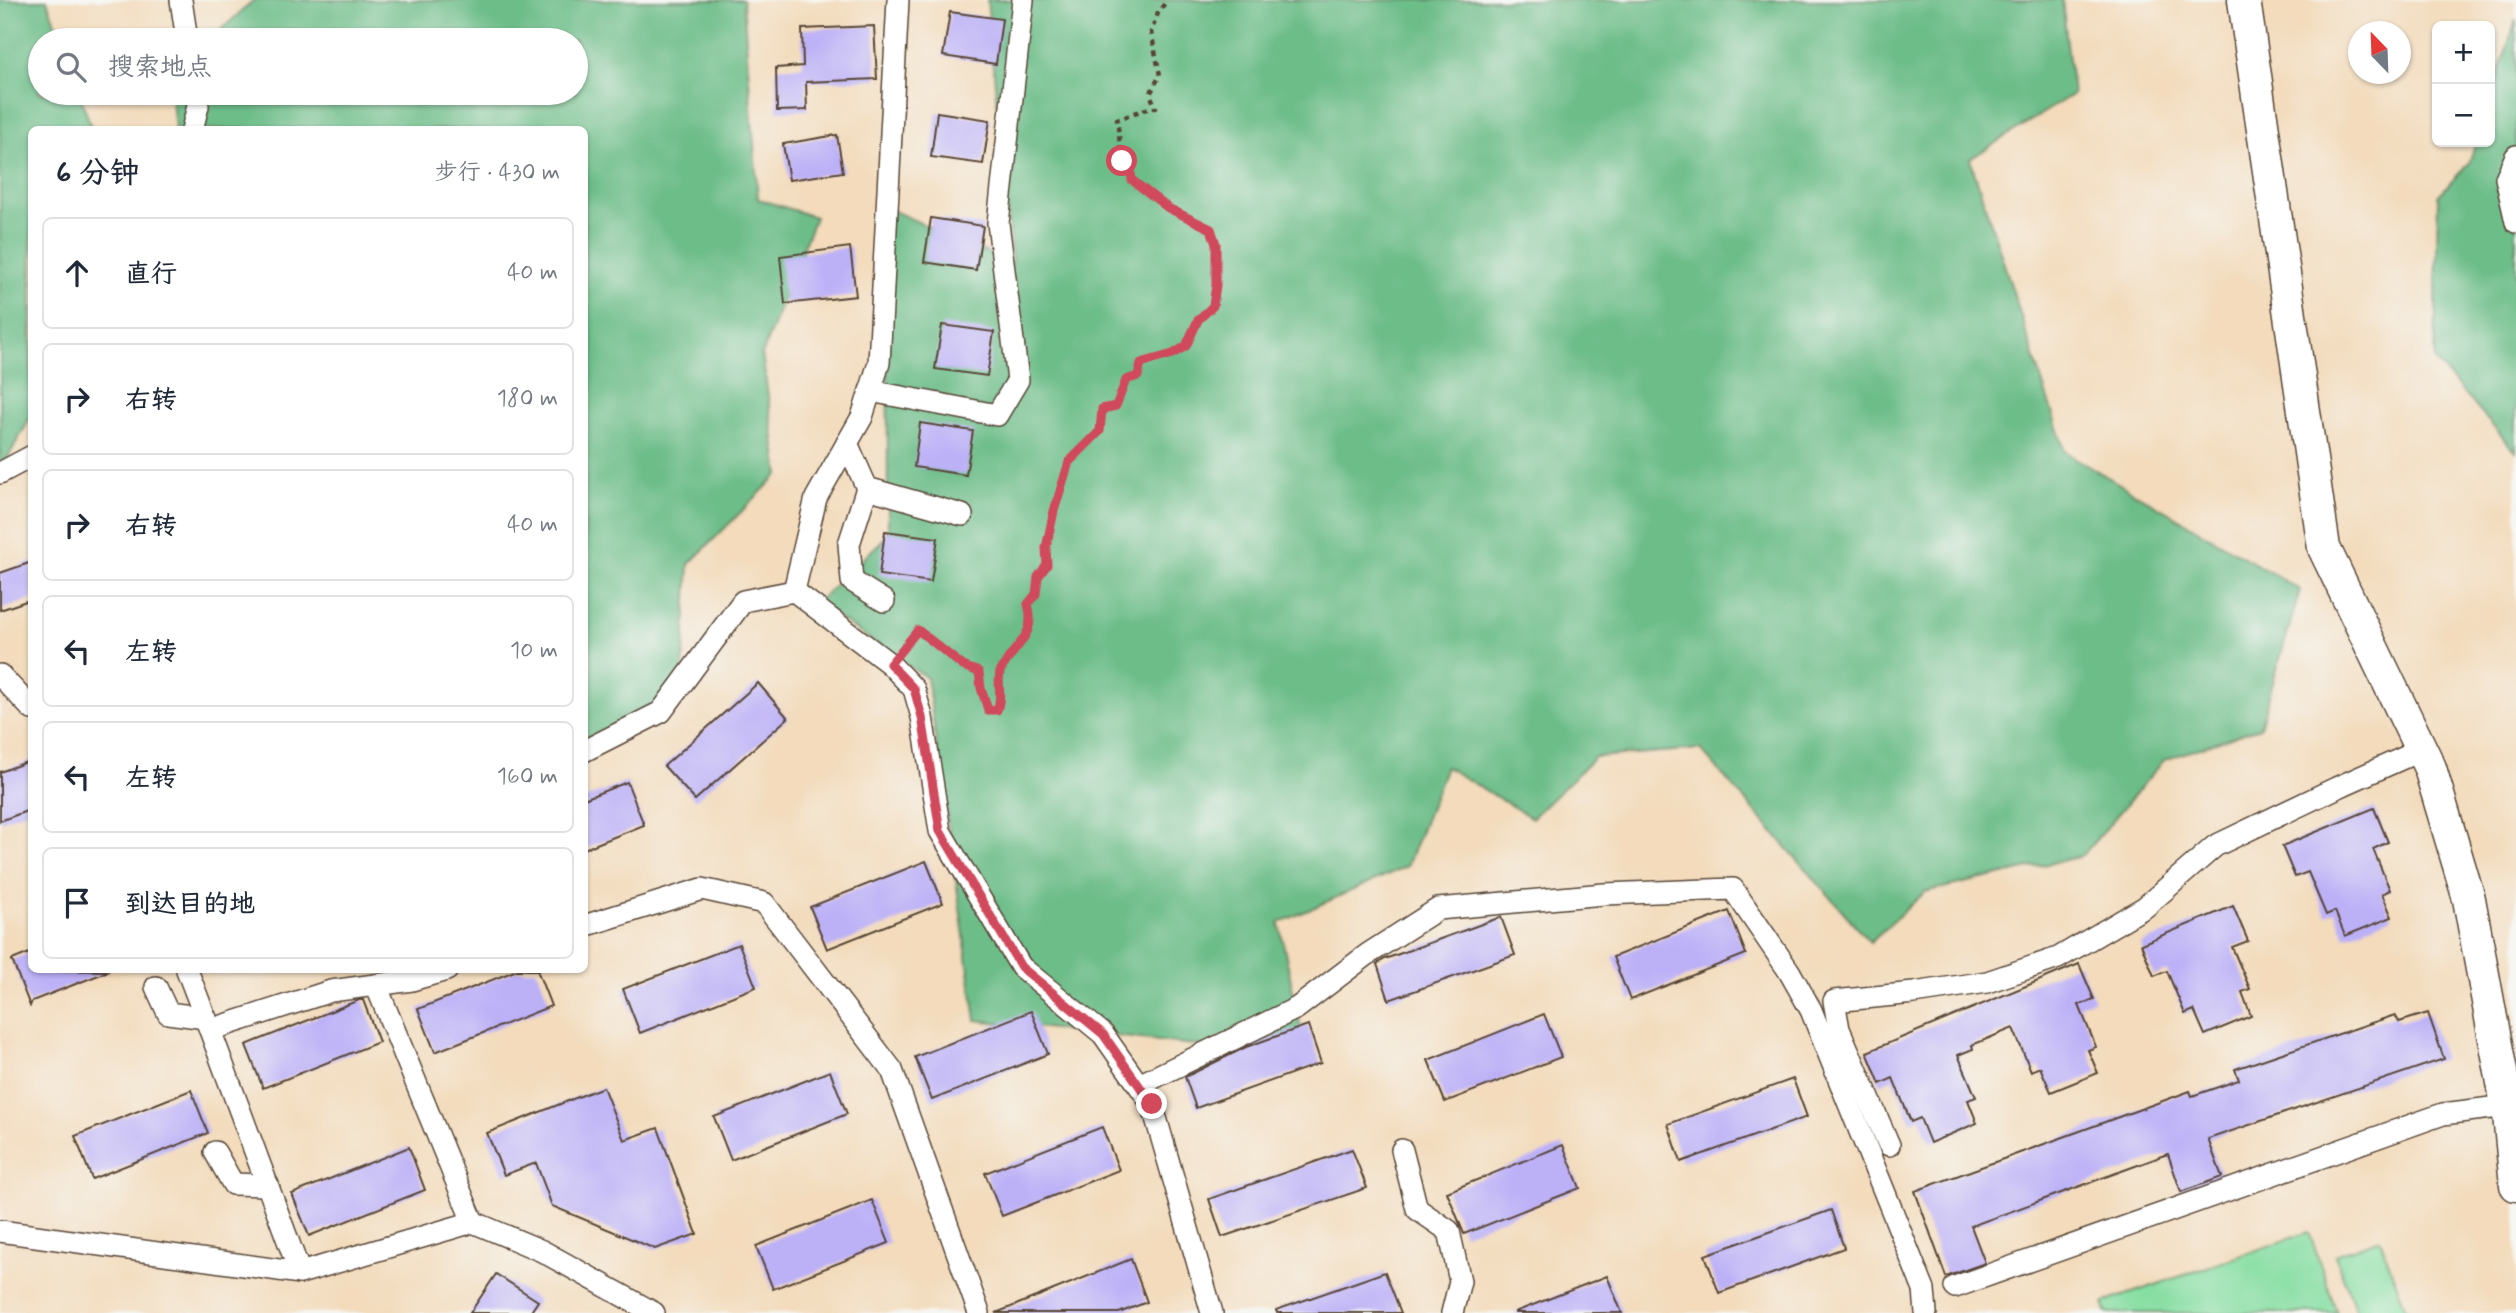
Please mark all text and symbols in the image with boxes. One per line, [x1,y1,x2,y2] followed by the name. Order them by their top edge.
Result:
[2348,21,2411,84] north arrow
[2432,21,2495,147] map controls
[2432,21,2495,84] button: +
[28,28,588,105] search box
[52,48,90,86] icon: search
[108,51,212,85] text: 搜索地点
[2432,84,2495,147] button: −
[1106,145,1137,176] route start
[56,154,139,193] text: 6 分钟
[435,158,560,188] text: 步行 · 430 m
[58,254,96,292] icon: ahead
[125,258,177,292] text: 直行
[507,258,558,288] text: 40 m
[58,380,96,418] icon: right
[125,384,177,418] text: 右转
[497,384,558,414] text: 180 m
[58,506,96,544] icon: right
[125,510,177,544] text: 右转
[507,510,558,540] text: 40 m
[58,632,96,670] icon: left
[125,636,177,670] text: 左转
[510,636,558,666] text: 10 m
[58,758,96,796] icon: left
[125,762,177,796] text: 左转
[497,762,558,792] text: 160 m
[58,884,96,922] icon: arrive
[125,888,255,922] text: 到达目的地
[1136,1088,1167,1119] route end

